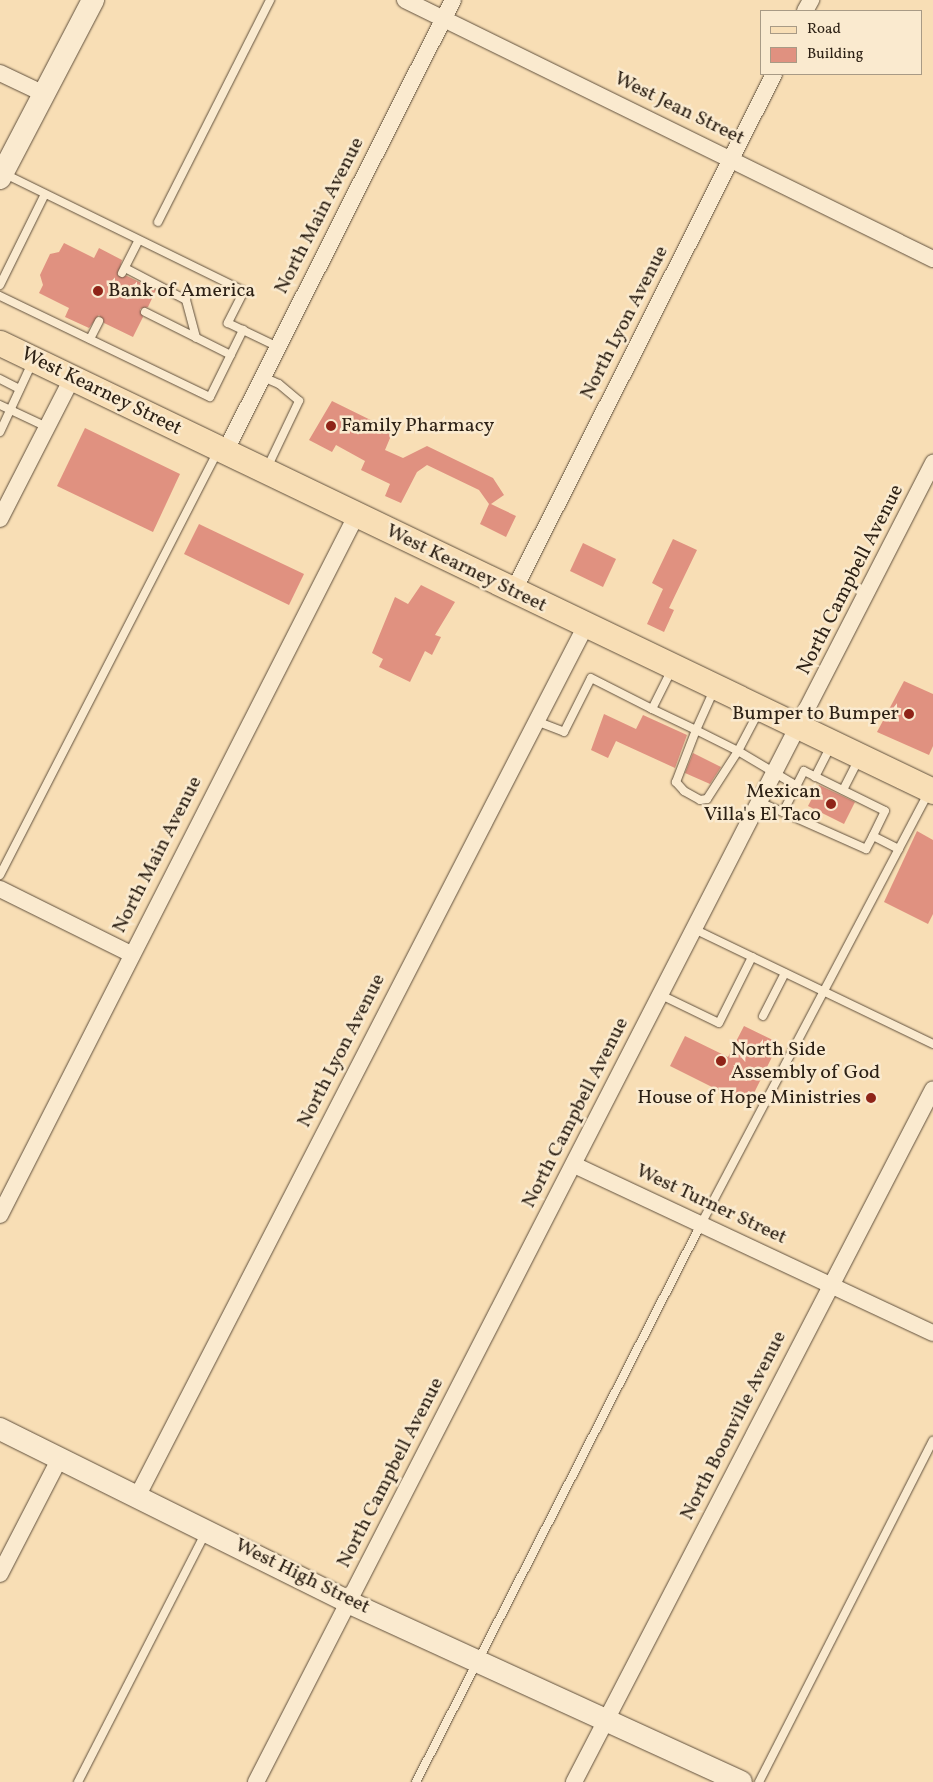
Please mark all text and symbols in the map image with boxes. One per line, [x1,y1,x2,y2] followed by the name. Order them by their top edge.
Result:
[760,10,923,75] legend
[807,19,841,40] text: Road
[807,44,863,65] text: Building
[610,67,748,151] street label: West Jean Street
[270,134,370,298] street label: North Main Avenue
[576,242,674,404] street label: North Lyon Avenue
[108,279,253,303] place label: Bank of America
[92,285,104,297] marker: Bank of America
[16,343,186,441] street label: West Kearney Street
[341,414,495,438] place label: Family Pharmacy
[325,420,337,432] marker: Family Pharmacy
[793,481,909,679] street label: North Campbell Avenue
[381,520,551,618] street label: West Kearney Street
[732,702,899,726] place label: Bumper to Bumper
[903,708,915,720] marker: Bumper to Bumper
[108,773,208,937] street label: North Main Avenue
[703,780,821,827] place label: Mexican Villa's El Taco
[825,798,837,810] marker: Mexican Villa's El Taco
[293,970,391,1132] street label: North Lyon Avenue
[518,1014,634,1212] street label: North Campbell Avenue
[731,1038,879,1085] place label: North Side Assembly of God
[715,1055,727,1067] marker: North Side Assembly of God
[639,1086,861,1110] place label: House of Hope Ministries
[865,1092,877,1104] marker: House of Hope Ministries
[632,1159,790,1251] street label: West Turner Street
[676,1327,792,1525] street label: North Boonville Avenue
[333,1374,449,1572] street label: North Campbell Avenue
[231,1534,373,1620] street label: West High Street

